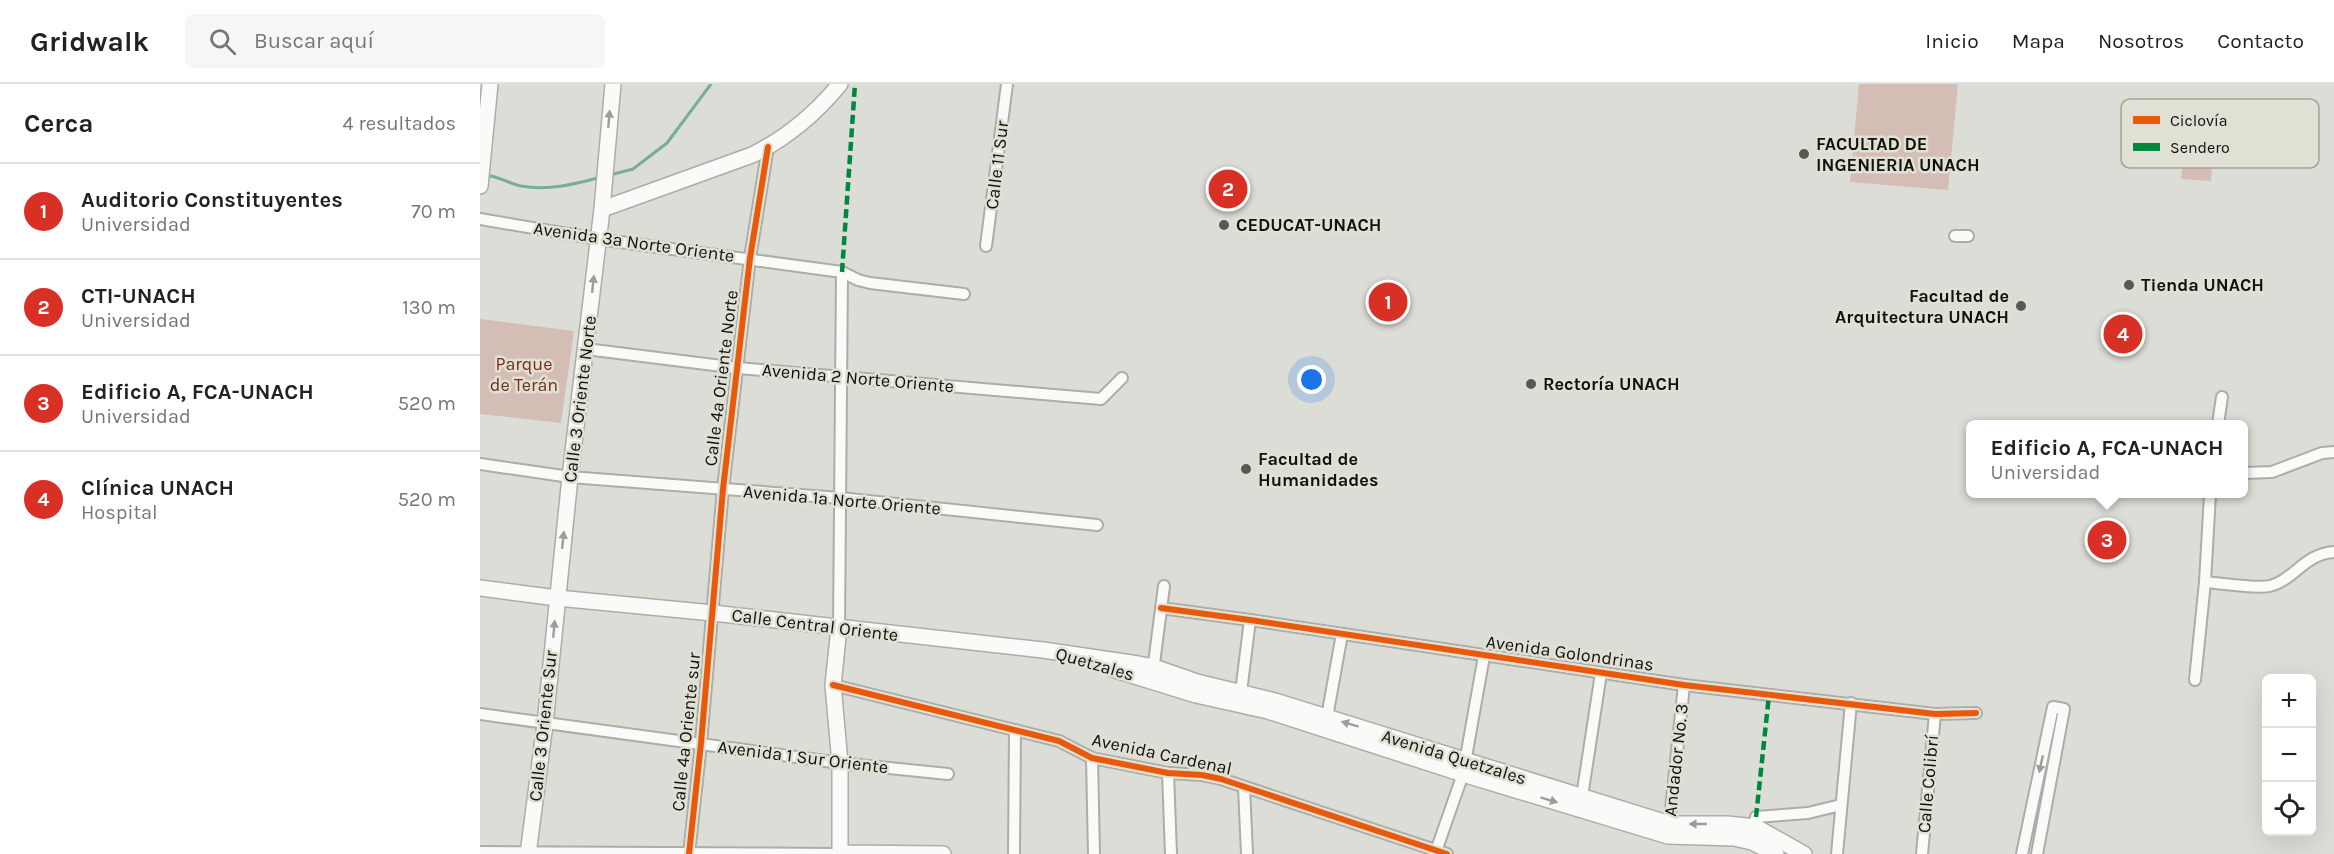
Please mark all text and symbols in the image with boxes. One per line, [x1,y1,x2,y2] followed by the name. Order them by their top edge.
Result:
[185,14,605,68] search box
[30,25,149,58] text: Gridwalk
[206,25,239,58] icon: search
[254,28,374,54] text: Buscar aquí
[1925,29,1979,53] text: Inicio
[2012,29,2065,53] text: Mapa
[2098,29,2184,53] text: Nosotros
[2217,29,2304,53] text: Contacto
[2121,99,2319,168] legend
[24,108,93,139] text: Cerca
[604,109,614,128] one-way arrow
[2170,111,2228,130] text: Ciclovía
[343,112,456,135] text: 4 resultados
[981,119,1013,211] street label: Calle 11 Sur
[1816,133,1980,176] place label: FACULTAD DE INGENIERIA UNACH
[2170,138,2230,157] text: Sendero
[1797,147,1811,161] marker: FACULTAD DE INGENIERIA UNACH
[1208,166,1248,212] pin: 2
[81,187,343,213] text: Auditorio Constituyentes
[40,200,47,223] text: 1
[411,200,456,223] text: 70 m
[81,213,191,236] text: Universidad
[1236,214,1382,236] place label: CEDUCAT-UNACH
[532,217,736,267] street label: Avenida 3a Norte Oriente
[1217,218,1231,232] marker: CEDUCAT-UNACH
[588,274,598,293] one-way arrow
[2141,274,2264,296] place label: Tienda UNACH
[2122,278,2136,292] marker: Tienda UNACH
[1368,280,1408,324] pin: 1
[81,283,196,309] text: CTI-UNACH
[1835,285,2009,328] place label: Facultad de Arquitectura UNACH
[699,289,743,467] street label: Calle 4a Oriente Norte
[37,296,50,319] text: 2
[402,296,456,319] text: 130 m
[2014,299,2028,313] marker: Facultad de Arquitectura UNACH
[81,309,191,332] text: Universidad
[2104,312,2142,356] pin: 4
[559,314,601,484] street label: Calle 3 Oriente Norte
[490,353,558,396] park label: Parque de Terán
[761,359,955,397] street label: Avenida 2 Norte Oriente
[1297,365,1326,394] your location
[1543,373,1680,395] place label: Rectoría UNACH
[1524,377,1538,391] marker: Rectoría UNACH
[81,379,314,405] text: Edificio A, FCA-UNACH
[37,392,50,415] text: 3
[398,392,456,415] text: 520 m
[81,405,191,428] text: Universidad
[1966,420,2248,498] popup
[1991,435,2223,461] text: Edificio A, FCA-UNACH
[1258,448,1378,491] place label: Facultad de Humanidades
[1991,461,2100,484] text: Universidad
[1239,462,1253,476] marker: Facultad de Humanidades
[81,475,234,501] text: Clínica UNACH
[742,480,942,520] street label: Avenida 1a Norte Oriente
[38,488,49,511] text: 4
[398,488,456,511] text: 520 m
[81,501,158,524] text: Hospital
[2088,518,2126,562] pin: 3
[558,531,568,550] one-way arrow
[730,604,900,646] street label: Calle Central Oriente
[549,619,559,638] one-way arrow
[1485,630,1655,676] street label: Avenida Golondrinas
[1053,642,1137,686] street label: Quetzales
[524,649,562,803] street label: Calle 3 Oriente Sur
[667,651,705,812] street label: Calle 4a Oriente sur
[2262,674,2316,836] map controls
[2262,674,2316,728] button: +
[1659,702,1693,818] street label: Andador No. 3
[1341,719,1359,729] one-way arrow
[1379,725,1529,789] street label: Avenida Quetzales
[1090,728,1234,780] street label: Avenida Cardenal
[2262,728,2316,782] button: −
[1913,733,1943,834] street label: Calle Colibrí
[716,736,890,778] street label: Avenida 1 Sur Oriente
[2036,755,2045,774] one-way arrow
[2262,782,2316,836] button: locate
[1540,796,1558,805] one-way arrow
[1688,819,1707,829] one-way arrow

